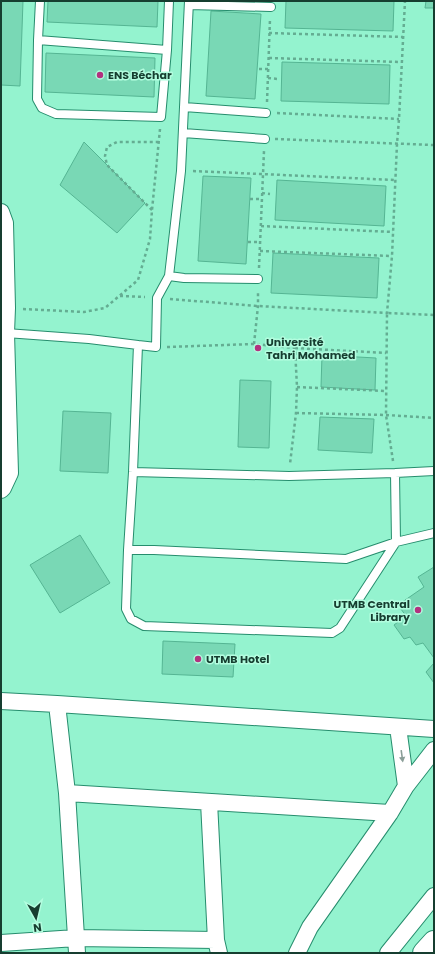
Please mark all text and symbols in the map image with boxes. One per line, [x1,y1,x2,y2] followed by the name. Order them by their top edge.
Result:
[108,67,172,83] place label: ENS Béchar
[95,70,105,80] marker: ENS Béchar
[266,334,356,363] place label: Université Tahri Mohamed
[253,343,263,353] marker: Université Tahri Mohamed
[334,596,410,625] place label: UTMB Central Library
[413,605,423,615] marker: UTMB Central Library
[206,651,269,667] place label: UTMB Hotel
[193,654,203,664] marker: UTMB Hotel
[399,750,405,762] one-way arrow
[16,898,56,938] north arrow
[32,919,43,936] text: N

